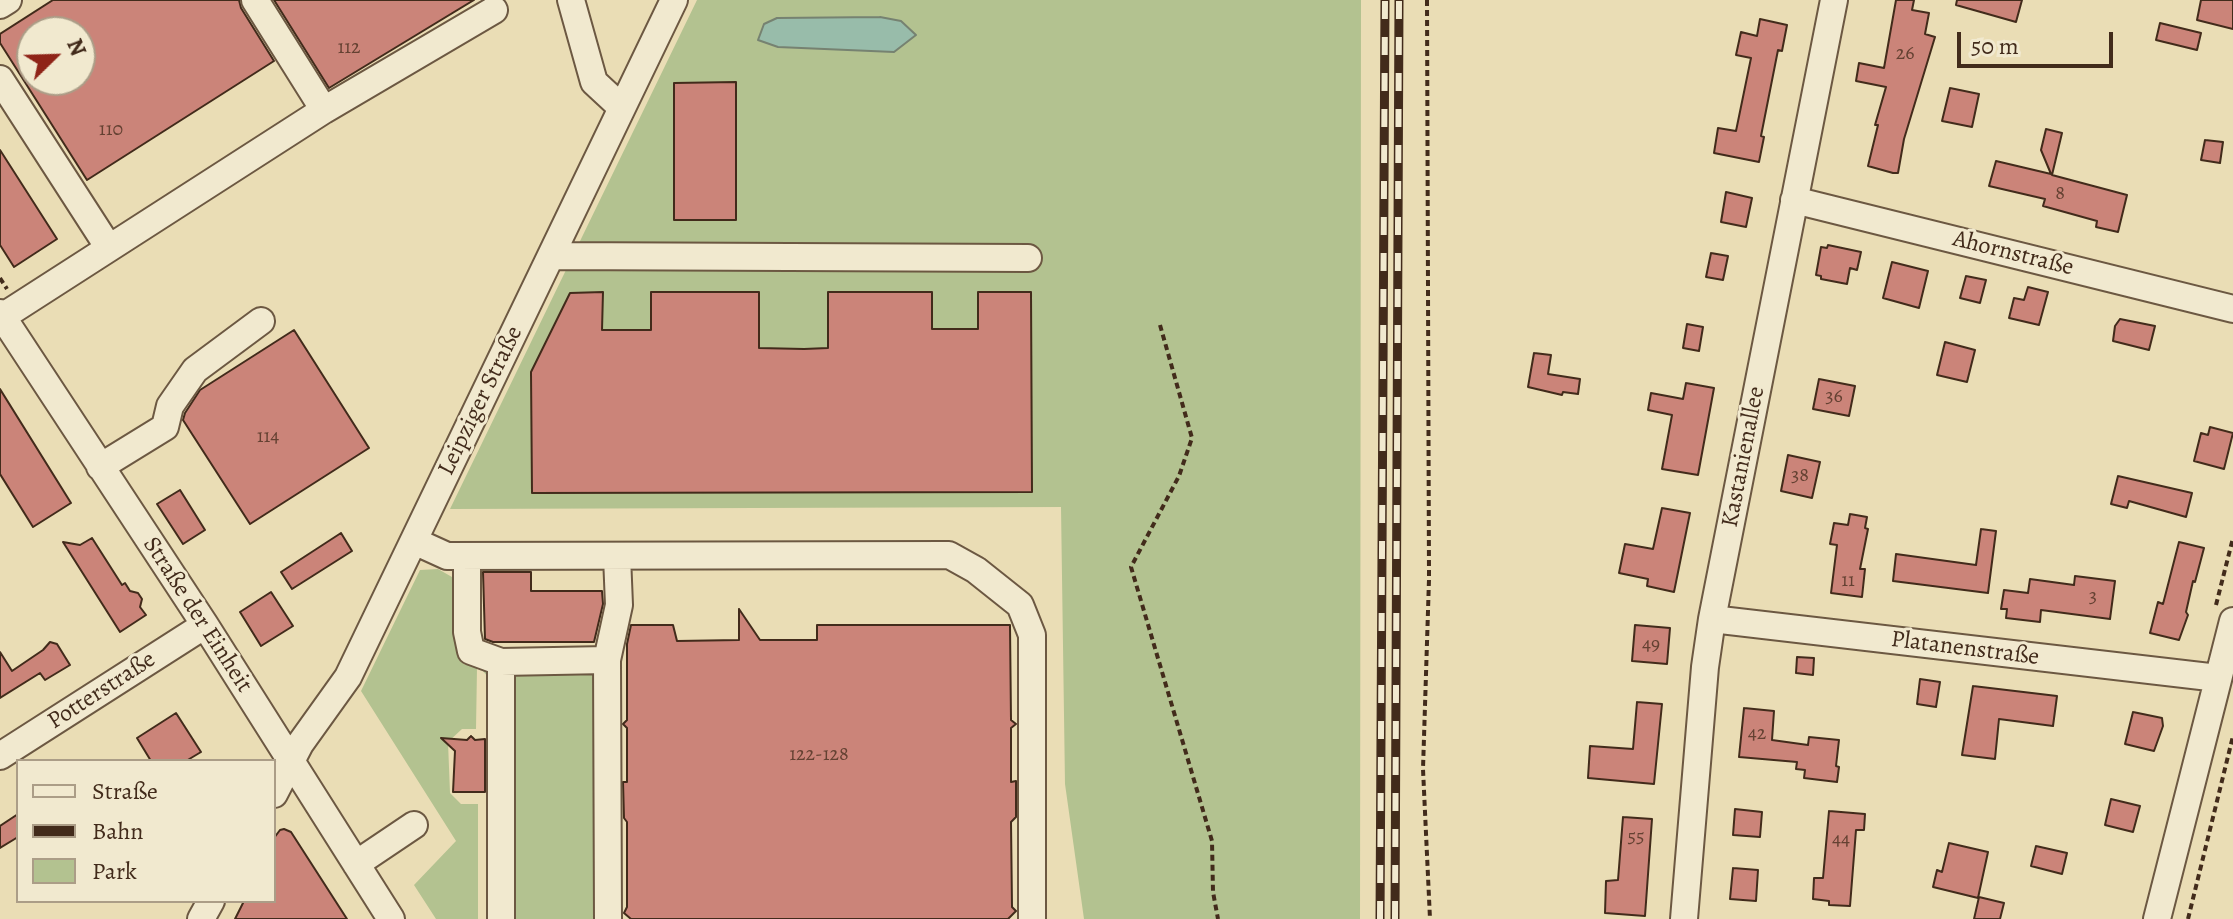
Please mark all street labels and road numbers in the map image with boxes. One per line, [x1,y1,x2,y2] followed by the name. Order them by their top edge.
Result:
[1950,225,2076,283] street label: Ahornstraße
[432,322,530,480] street label: Leipziger Straße
[1716,384,1772,530] street label: Kastanienallee
[136,532,258,698] street label: Straße der Einheit
[1889,626,2041,672] street label: Platanenstraße
[43,646,161,736] street label: Potterstraße

